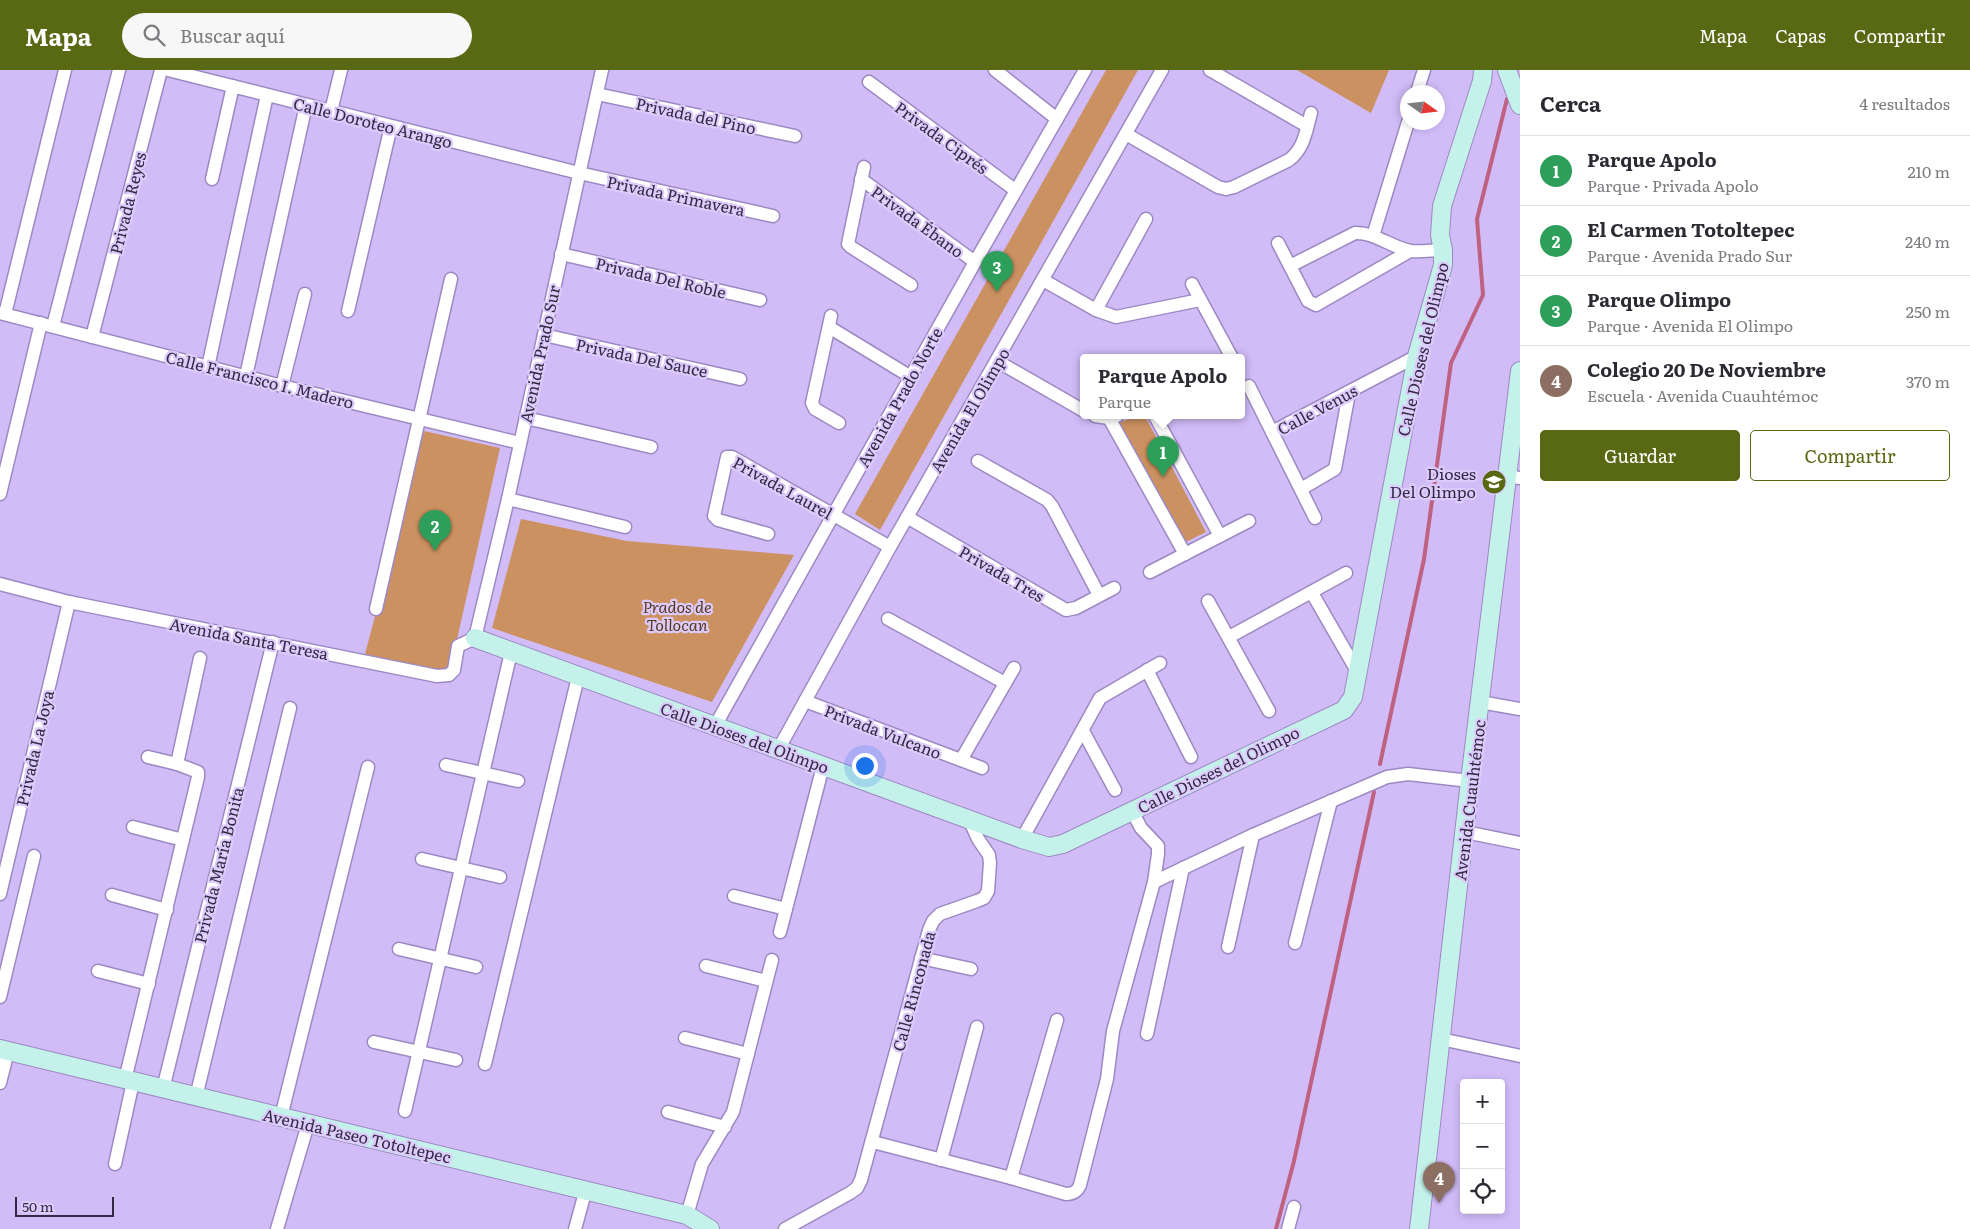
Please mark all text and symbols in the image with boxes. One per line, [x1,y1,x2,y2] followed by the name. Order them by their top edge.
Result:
[122,13,472,58] search box
[25,18,92,53] text: Mapa
[140,21,168,49] icon: search
[180,21,285,49] text: Buscar aquí
[1699,22,1747,49] text: Mapa
[1775,22,1826,49] text: Capas
[1854,22,1945,49] text: Compartir
[1400,85,1445,130] north arrow
[1540,87,1601,118] text: Cerca
[291,91,455,153] street label: Calle Doroteo Arango
[634,91,758,139] street label: Privada del Pino
[1859,91,1950,115] text: 4 resultados
[890,95,994,179] street label: Privada Ciprés
[1587,145,1717,173] text: Parque Apolo
[103,149,151,257] street label: Privada Reyes
[1553,159,1559,183] text: 1
[1907,159,1950,183] text: 210 m
[605,169,748,221] street label: Privada Primavera
[1587,173,1759,197] text: Parque · Privada Apolo
[867,179,969,263] street label: Privada Ébano
[1587,215,1795,243] text: El Carmen Totoltepec
[1552,229,1560,253] text: 2
[1905,229,1950,253] text: 240 m
[1587,243,1792,267] text: Parque · Avenida Prado Sur
[593,250,729,304] street label: Privada Del Roble
[981,251,1013,292] pin: 3
[1390,260,1454,438] street label: Calle Dioses del Olimpo
[513,283,565,425] street label: Avenida Prado Sur
[1587,285,1731,313] text: Parque Olimpo
[1552,299,1560,323] text: 3
[1906,299,1950,323] text: 250 m
[1587,313,1793,337] text: Parque · Avenida El Olimpo
[850,323,948,471] street label: Avenida Prado Norte
[574,331,710,383] street label: Privada Del Sauce
[923,343,1015,477] street label: Avenida El Olimpo
[164,344,356,414] street label: Calle Francisco I. Madero
[1080,354,1245,419] popup
[1587,355,1826,383] text: Colegio 20 De Noviembre
[1098,361,1227,389] text: Parque Apolo
[1551,369,1561,393] text: 4
[1906,369,1950,393] text: 370 m
[1273,378,1361,440] street label: Calle Venus
[1587,383,1818,407] text: Escuela · Avenida Cuauhtémoc
[1098,389,1151,413] text: Parque
[1540,430,1740,481] button: Guardar
[1750,430,1950,481] button: Compartir
[1147,436,1179,477] pin: 1
[729,450,837,524] street label: Privada Laurel
[1390,461,1476,503] place label: Dioses Del Olimpo
[1481,469,1507,495] school or university icon: Dioses Del Olimpo
[419,510,451,551] pin: 2
[955,539,1049,607] street label: Privada Tres
[642,594,712,636] park label: Prados de Tollocan
[168,611,331,665] street label: Avenida Santa Teresa
[9,687,59,808] street label: Privada La Joya
[657,695,833,779] street label: Calle Dioses del Olimpo
[821,698,945,764] street label: Privada Vulcano
[1447,718,1491,882] street label: Avenida Cuauhtémoc
[1133,719,1303,819] street label: Calle Dioses del Olimpo
[852,753,878,779] your location
[187,784,249,946] street label: Privada María Bonita
[885,928,941,1054] street label: Calle Rinconada
[1460,1079,1505,1214] map controls
[1460,1079,1505,1124] button: +
[261,1102,454,1168] street label: Avenida Paseo Totoltepec
[1460,1124,1505,1169] button: −
[1423,1162,1455,1203] pin: 4
[1460,1169,1505,1214] button: locate
[15,1194,114,1217] scale bar
[22,1196,54,1216] text: 50 m

